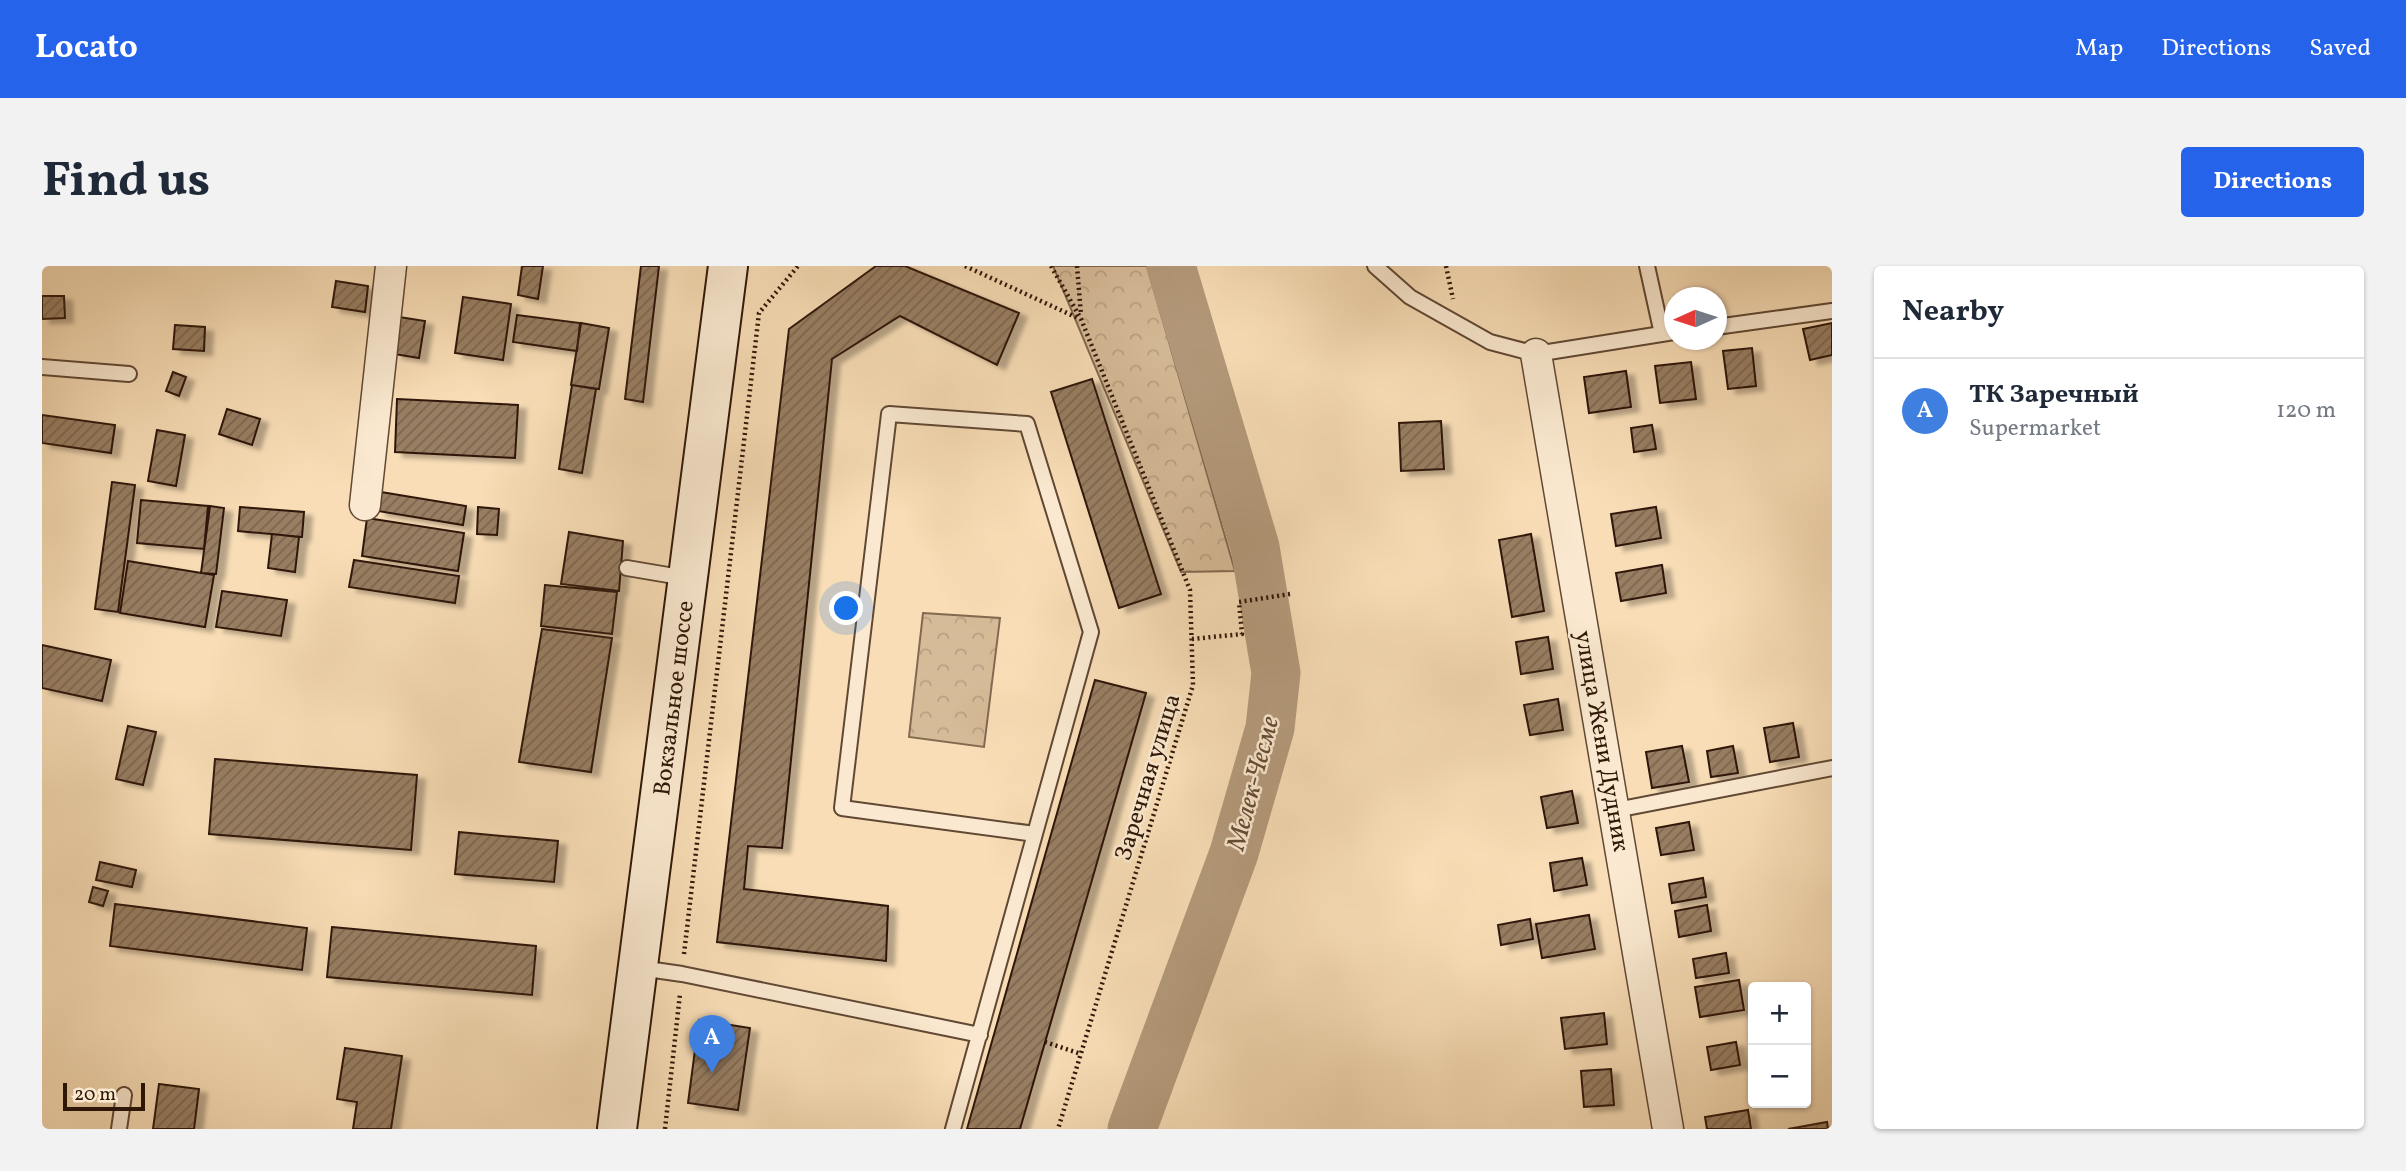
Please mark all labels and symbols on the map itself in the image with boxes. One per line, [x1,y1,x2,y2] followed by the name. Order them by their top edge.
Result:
[1664,287,1727,350] north arrow
[829,591,863,625] your location
[646,599,704,798] street label: Вокзальное шоссе
[1565,628,1637,855] street label: улица Жени Дудник
[1107,690,1190,865] street label: Заречная улица
[1219,712,1289,855] water label: Мелек-Чесме
[689,1015,735,1073] pin: A
[63,1080,145,1112] scale bar

